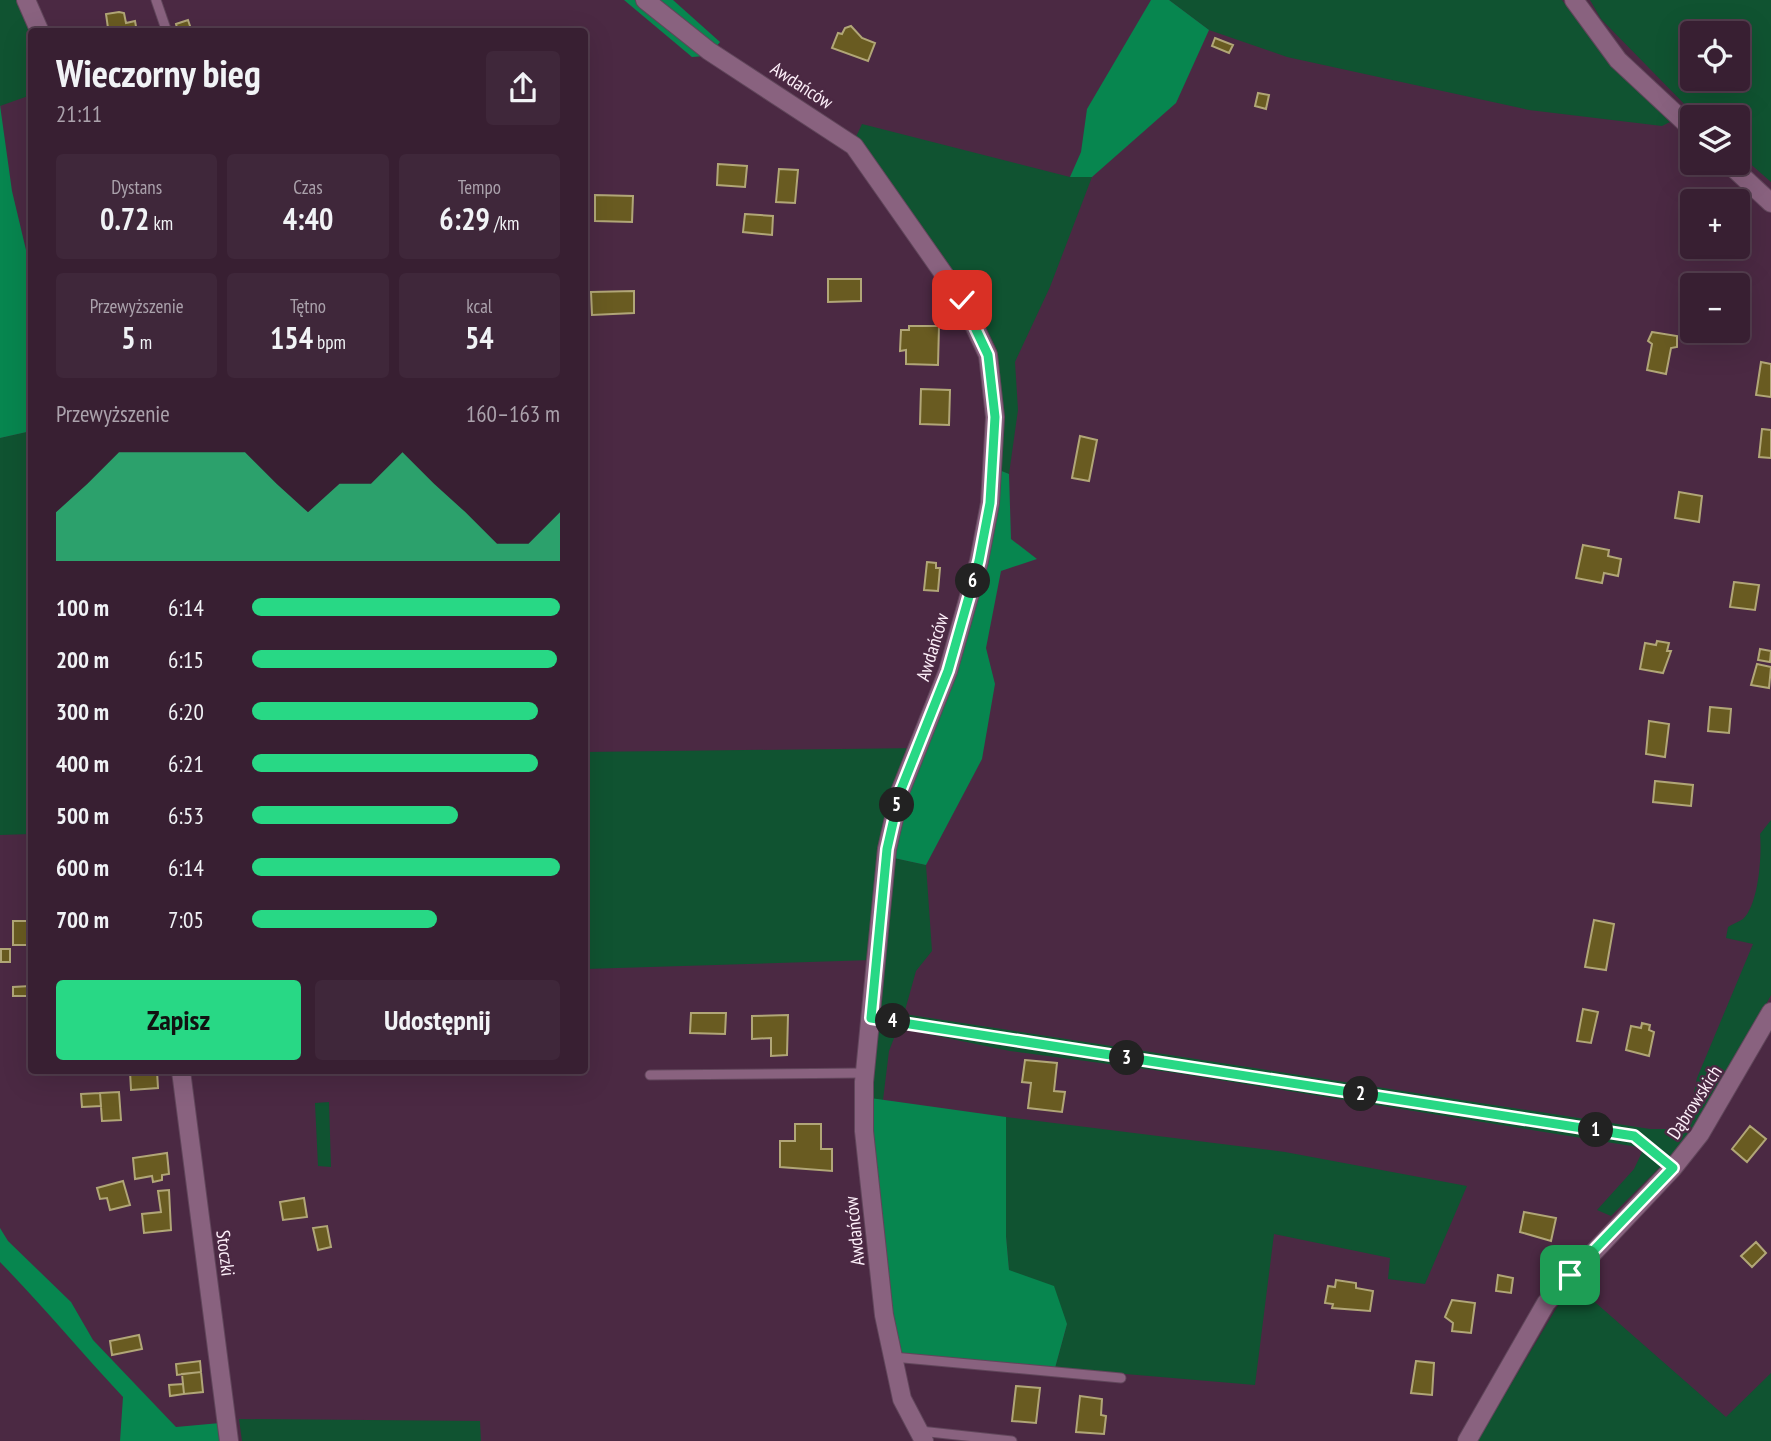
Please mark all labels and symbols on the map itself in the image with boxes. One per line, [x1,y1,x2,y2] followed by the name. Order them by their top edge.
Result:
[766,56,838,114] street label: Awdańców
[932,270,992,330] pin
[956,564,990,598] pin: 6
[910,609,954,684] street label: Awdańców
[880,788,914,822] pin: 5
[876,1004,910,1038] pin: 4
[1110,1040,1144,1076] pin: 3
[1661,1061,1727,1143] street label: Dąbrowskich
[1344,1076,1378,1112] pin: 2
[1578,1112,1614,1148] pin: 1
[838,1194,870,1267] street label: Awdańców
[211,1229,241,1277] street label: Stoczki
[1540,1245,1600,1305] pin

